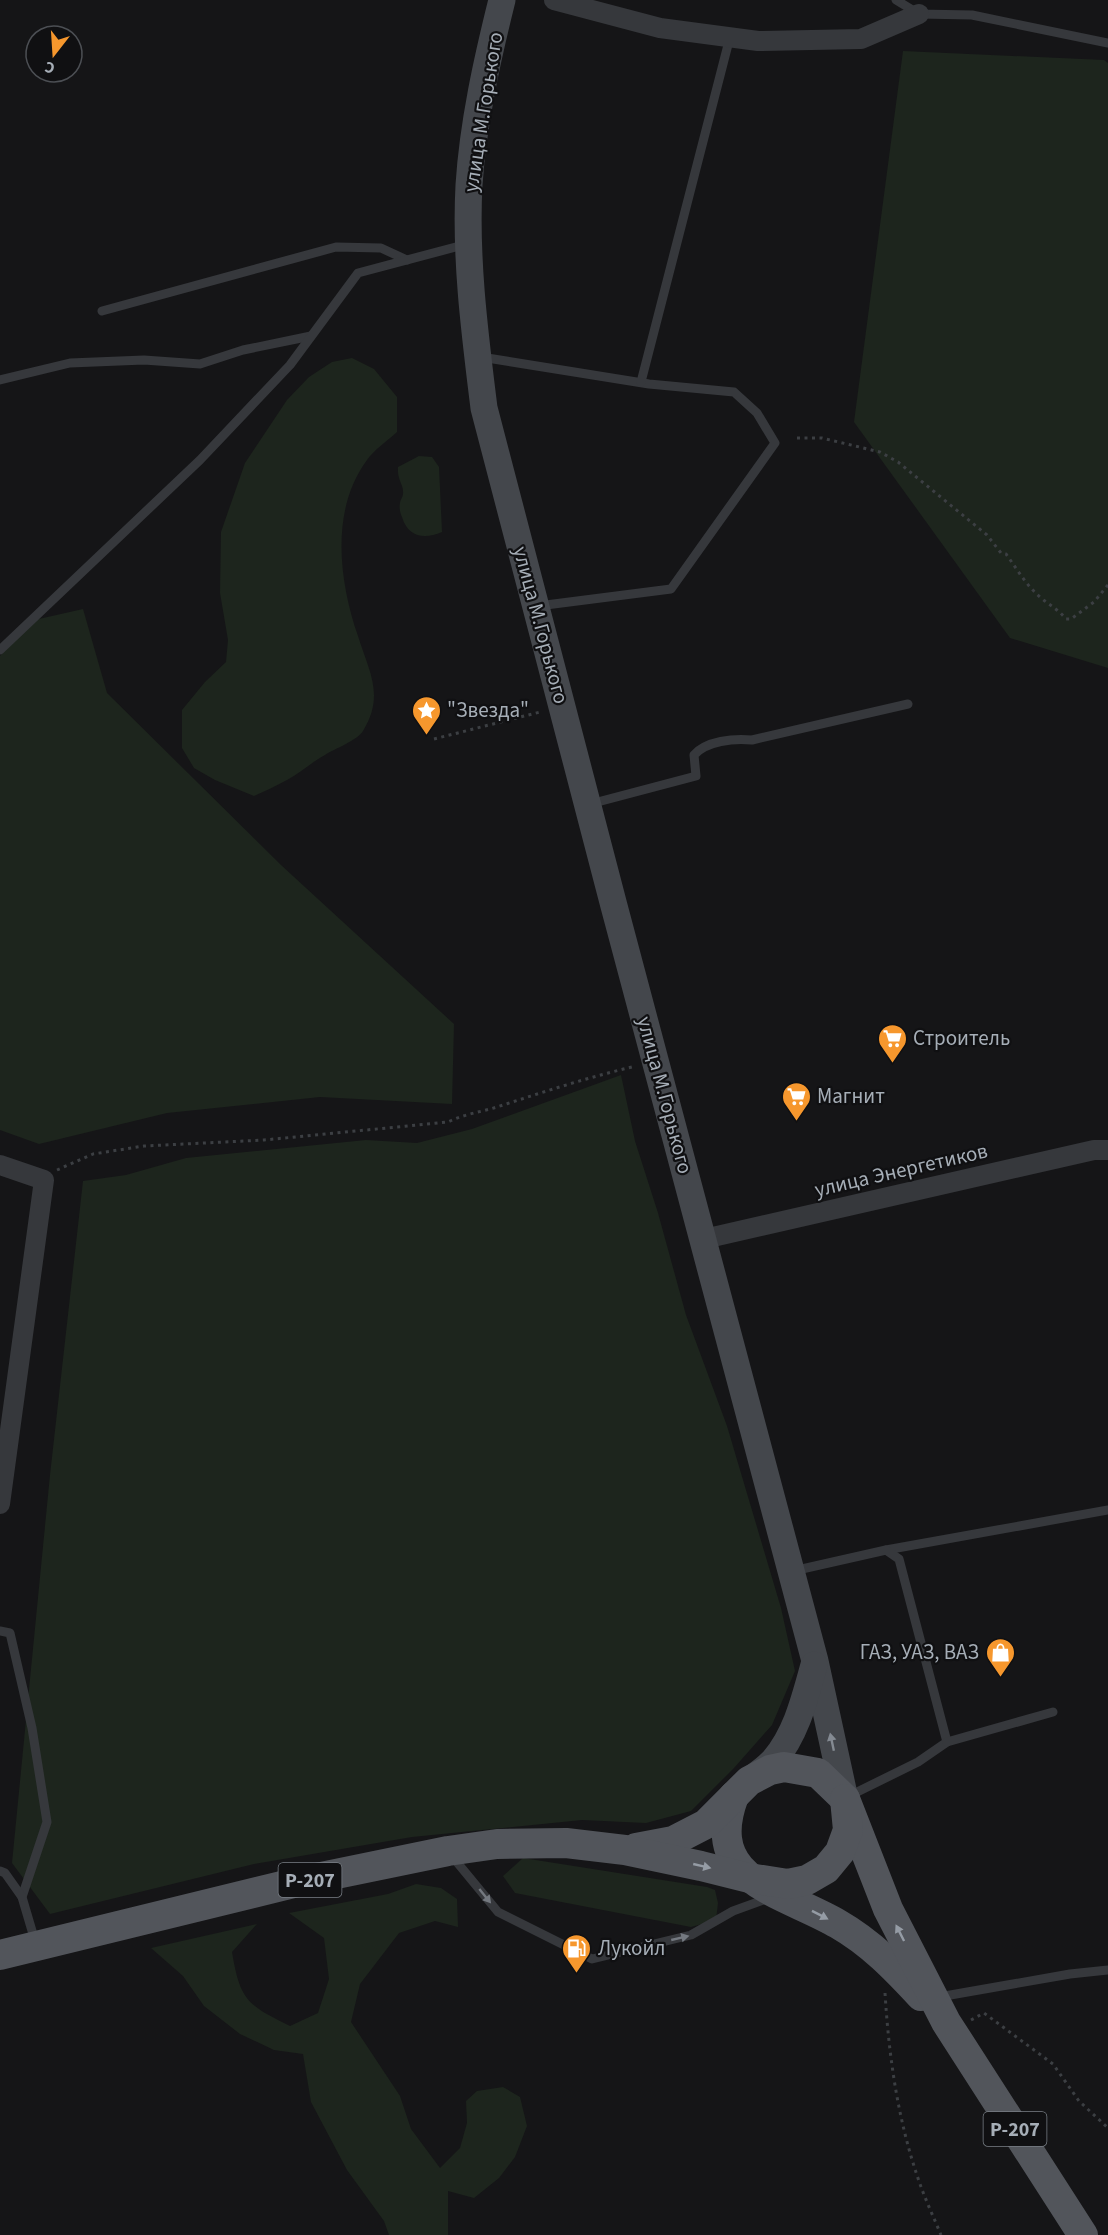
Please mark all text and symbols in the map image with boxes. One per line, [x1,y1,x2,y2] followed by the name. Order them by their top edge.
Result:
[24,24,84,84] north arrow
[456,30,510,194] street label: улица М.Горького
[42,56,58,79] text: С
[506,543,576,707] street label: улица М.Горького
[410,694,442,736] place icon: "Звезда"
[447,695,529,725] place label: "Звезда"
[630,1013,700,1177] street label: улица М.Горького
[876,1022,908,1064] supermarket icon: Строитель
[913,1023,1010,1053] place label: Строитель
[780,1080,812,1122] supermarket icon: Магнит
[817,1081,885,1111] place label: Магнит
[812,1136,990,1204] street label: улица Энергетиков
[984,1636,1016,1678] shop icon: ГАЗ, УАЗ, ВАЗ
[860,1637,979,1667] place label: ГАЗ, УАЗ, ВАЗ
[827,1732,837,1751] one-way arrow
[693,1862,712,1872] one-way arrow
[278,1863,342,1897] road number: Р-207
[478,1888,491,1903] one-way arrow
[811,1910,828,1919] one-way arrow
[895,1924,905,1941] one-way arrow
[561,1932,593,1974] fuel station icon: Лукойл
[671,1932,689,1942] one-way arrow
[598,1933,665,1963] place label: Лукойл
[984,2112,1046,2146] road number: Р-207

